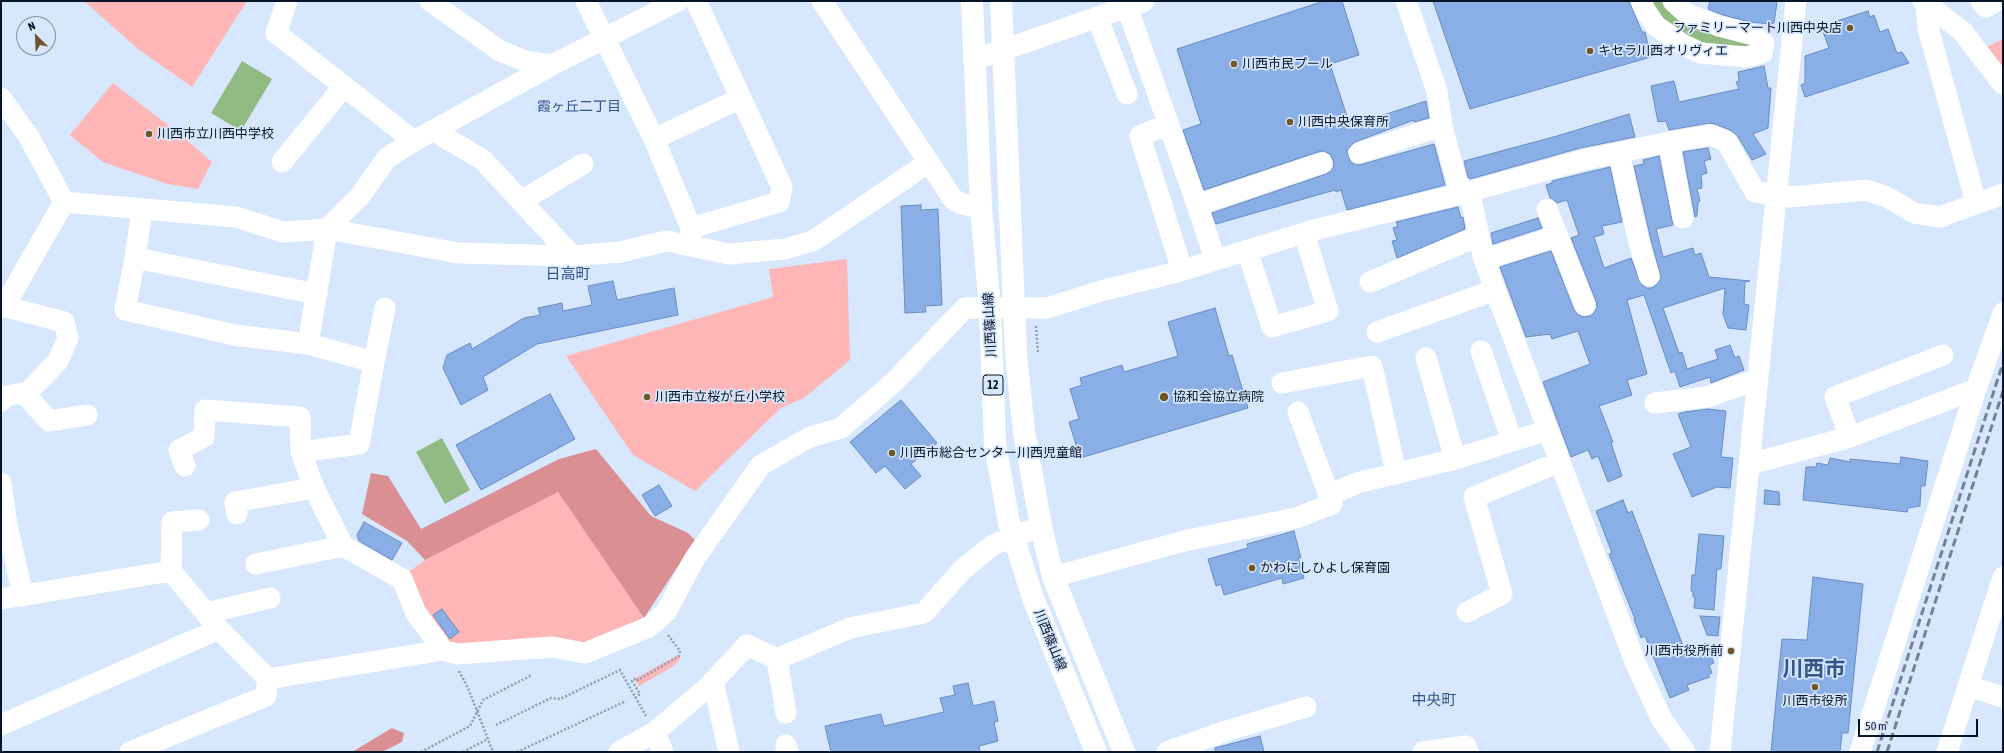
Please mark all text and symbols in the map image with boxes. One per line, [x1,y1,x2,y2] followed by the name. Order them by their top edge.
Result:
[16,16,56,56] north arrow
[26,19,37,33] text: N
[1673,20,1842,36] place label: ファミリーマート川西中央店
[1845,23,1855,33] marker: ファミリーマート川西中央店
[1598,43,1728,59] place label: キセラ川西オリヴィエ
[1585,46,1595,56] marker: キセラ川西オリヴィエ
[1242,56,1333,72] place label: 川西市民プール
[1229,59,1239,69] marker: 川西市民プール
[537,99,621,115] district label: 霞ヶ丘二丁目
[1298,114,1389,130] place label: 川西中央保育所
[1285,117,1295,127] marker: 川西中央保育所
[157,126,274,142] place label: 川西市立川西中学校
[144,129,154,139] marker: 川西市立川西中学校
[546,265,590,283] district label: 日高町
[981,292,999,358] street label: 川西篠山線
[983,375,1003,395] road number: 12
[655,389,785,405] place label: 川西市立桜が丘小学校
[1173,389,1264,405] place label: 協和会協立病院
[1158,391,1170,403] marker: 協和会協立病院
[642,392,652,402] marker: 川西市立桜が丘小学校
[900,445,1082,461] place label: 川西市総合センター川西児童館
[887,448,897,458] marker: 川西市総合センター川西児童館
[1260,560,1390,576] place label: かわにしひよし保育園
[1247,563,1257,573] marker: かわにしひよし保育園
[1031,607,1069,673] street label: 川西篠山線
[1645,643,1723,659] place label: 川西市役所前
[1726,646,1736,656] marker: 川西市役所前
[1783,656,1845,682] district label: 川西市
[1810,682,1820,692] marker: 川西市役所
[1412,691,1456,709] district label: 中央町
[1783,693,1847,709] place label: 川西市役所
[1860,711,1980,737] scale bar
[1865,719,1887,733] text: 50 m

